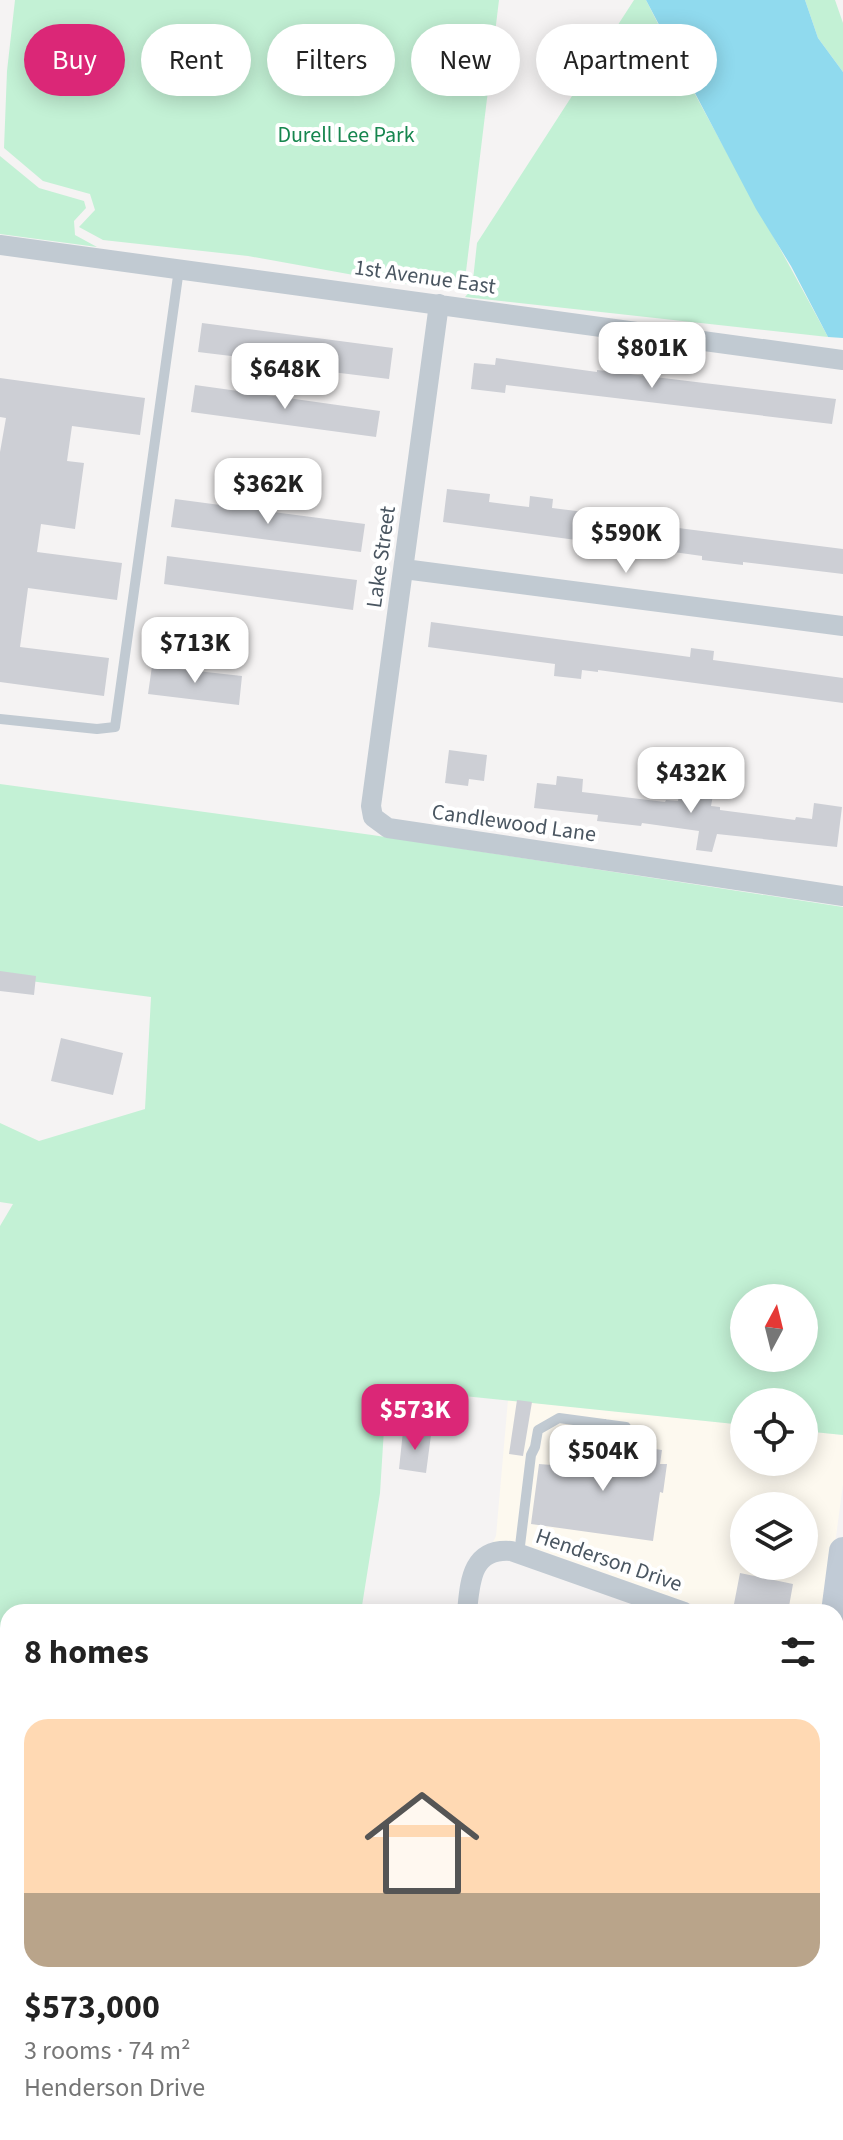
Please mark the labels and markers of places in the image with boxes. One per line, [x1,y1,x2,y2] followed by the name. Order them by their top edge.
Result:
[596,322,708,390] pin: $801K
[229,343,341,411] pin: $648K
[212,458,324,526] pin: $362K
[570,507,682,575] pin: $590K
[139,617,251,685] pin: $713K
[635,747,747,815] pin: $432K
[359,1384,471,1452] pin: $573K
[547,1425,659,1493] pin: $504K

